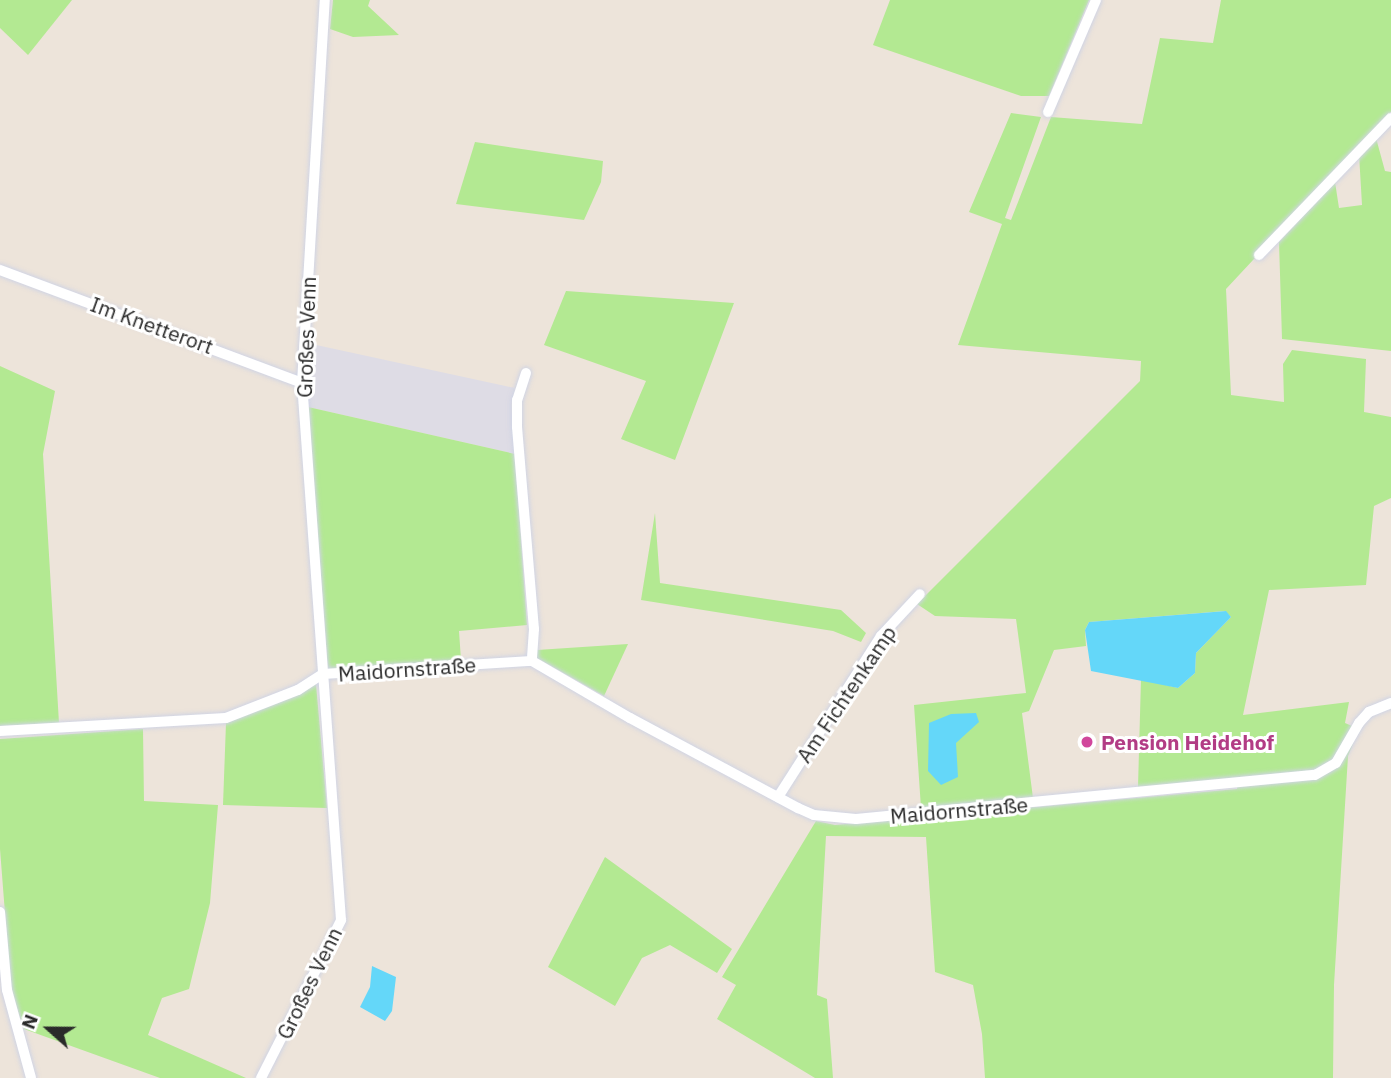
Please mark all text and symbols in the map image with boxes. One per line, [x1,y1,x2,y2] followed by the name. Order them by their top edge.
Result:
[291,276,321,398] street label: Großes Venn
[87,291,217,359] street label: Im Knetterort
[791,621,901,767] street label: Am Fichtenkamp
[337,652,477,686] street label: Maidornstraße
[1101,729,1274,755] place label: Pension Heidehof
[1079,734,1095,750] marker: Pension Heidehof
[889,791,1029,829] street label: Maidornstraße
[271,923,347,1043] street label: Großes Venn
[14,994,84,1064] north arrow
[16,1011,43,1032] text: N

